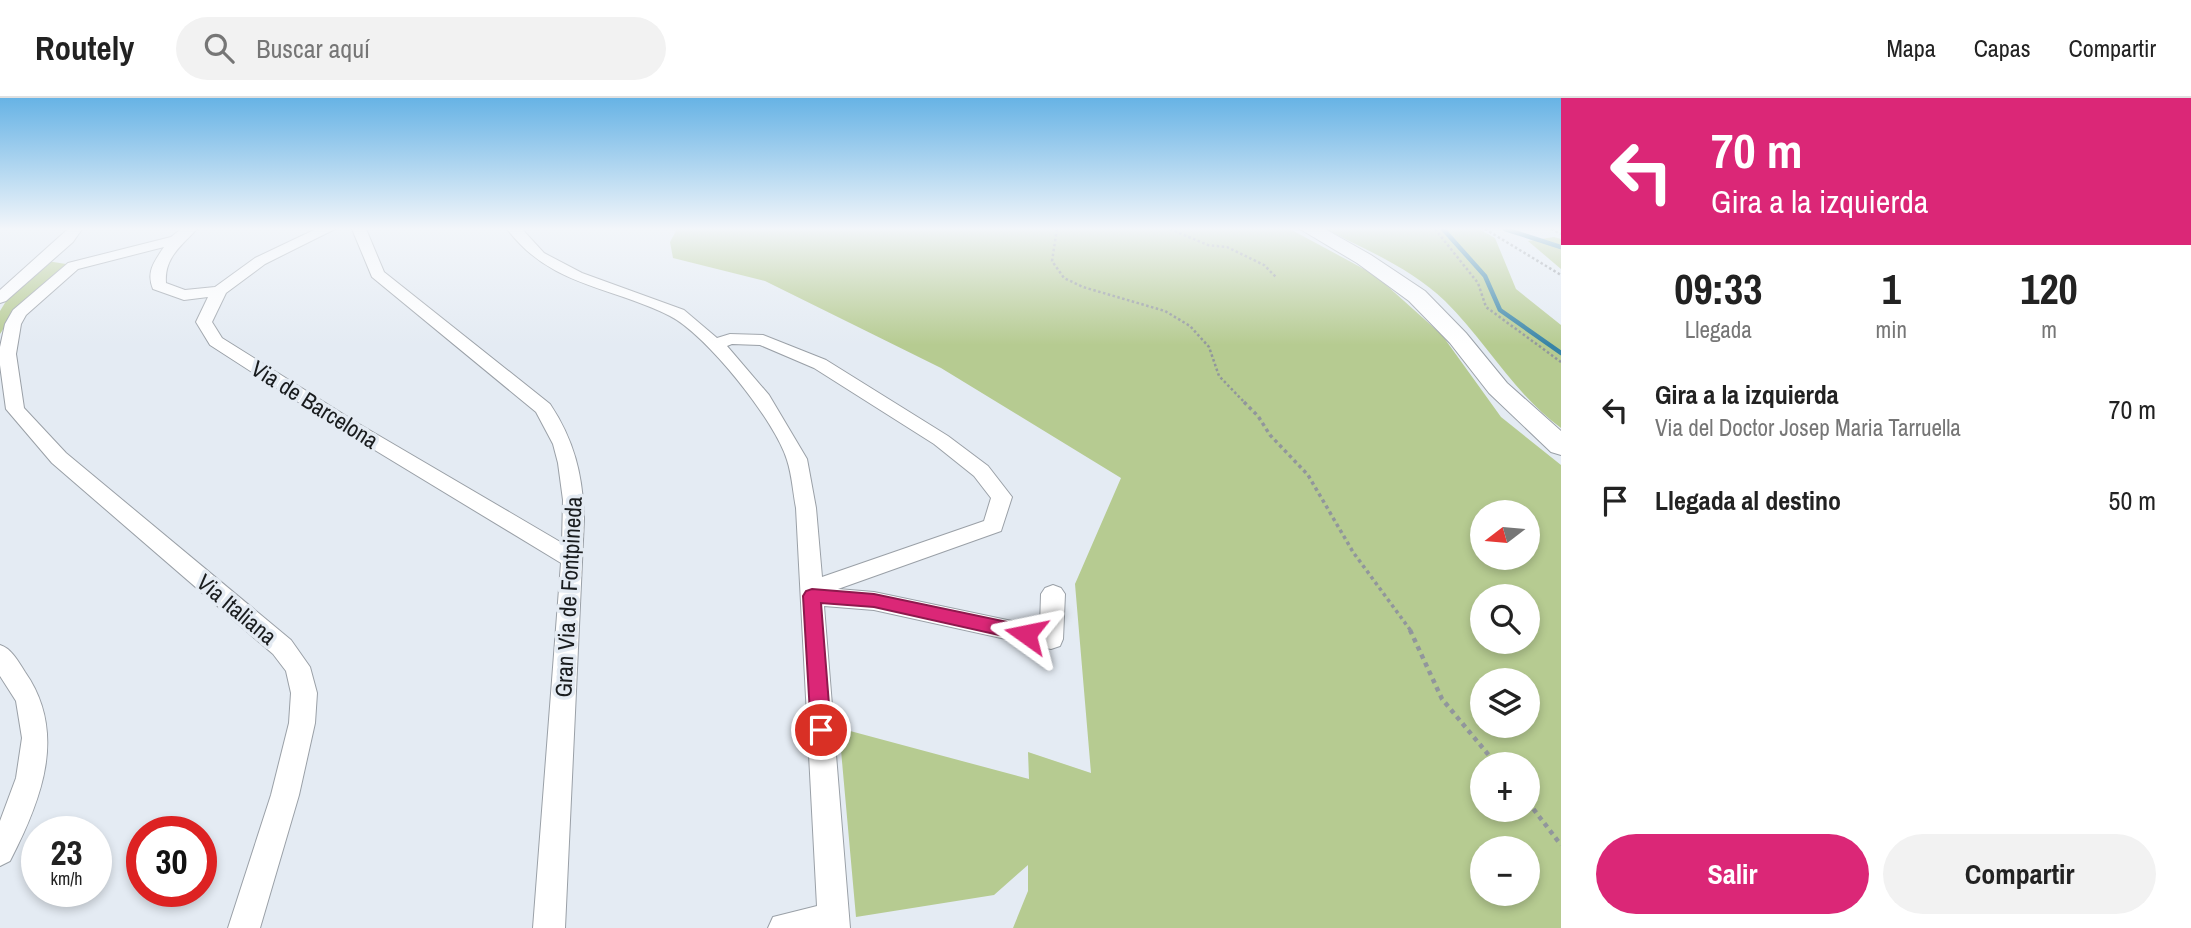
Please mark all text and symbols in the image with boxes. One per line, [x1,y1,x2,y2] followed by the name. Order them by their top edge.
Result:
[176,17,666,80] search box
[35,26,134,70] text: Routely
[200,29,238,67] icon: search
[256,31,370,66] text: Buscar aquí
[1886,32,1936,64] text: Mapa
[1974,32,2031,64] text: Capas
[2069,32,2156,64] text: Compartir
[1711,117,1803,183] text: 70 m
[1596,126,1687,217] icon: left
[1711,180,1928,223] text: Gira a la izquierda
[1674,261,1762,317] text: 09:33
[1882,261,1901,317] text: 1
[2020,261,2078,317] text: 120
[1685,314,1752,345] text: Llegada
[1876,314,1907,345] text: min
[2041,314,2057,345] text: m
[246,353,385,456] street label: Via de Barcelona
[1655,377,1839,412] text: Gira a la izquierda
[1596,391,1634,429] icon: left
[2109,392,2156,427] text: 70 m
[1655,412,1961,443] text: Via del Doctor Josep Maria Tarruella
[1596,482,1634,520] icon: arrive
[1655,483,1841,518] text: Llegada al destino
[2109,483,2156,518] text: 50 m
[547,495,589,698] street label: Gran Via de Fontpineda
[1470,500,1540,570] north arrow
[1470,500,1540,906] map controls
[191,567,284,652] street label: Via Italiana
[1470,584,1540,654] button: search
[989,597,1063,671] position arrow
[1470,668,1540,738] button: layers
[791,700,851,760] pin
[802,711,840,749] icon: arrive
[1470,752,1540,822] button: +
[126,816,217,907] speed limit sign: 30
[51,829,82,876] text: 23
[1596,834,1869,914] button: Salir
[1883,834,2156,914] button: Compartir
[1470,836,1540,906] button: −
[51,866,83,891] text: km/h

